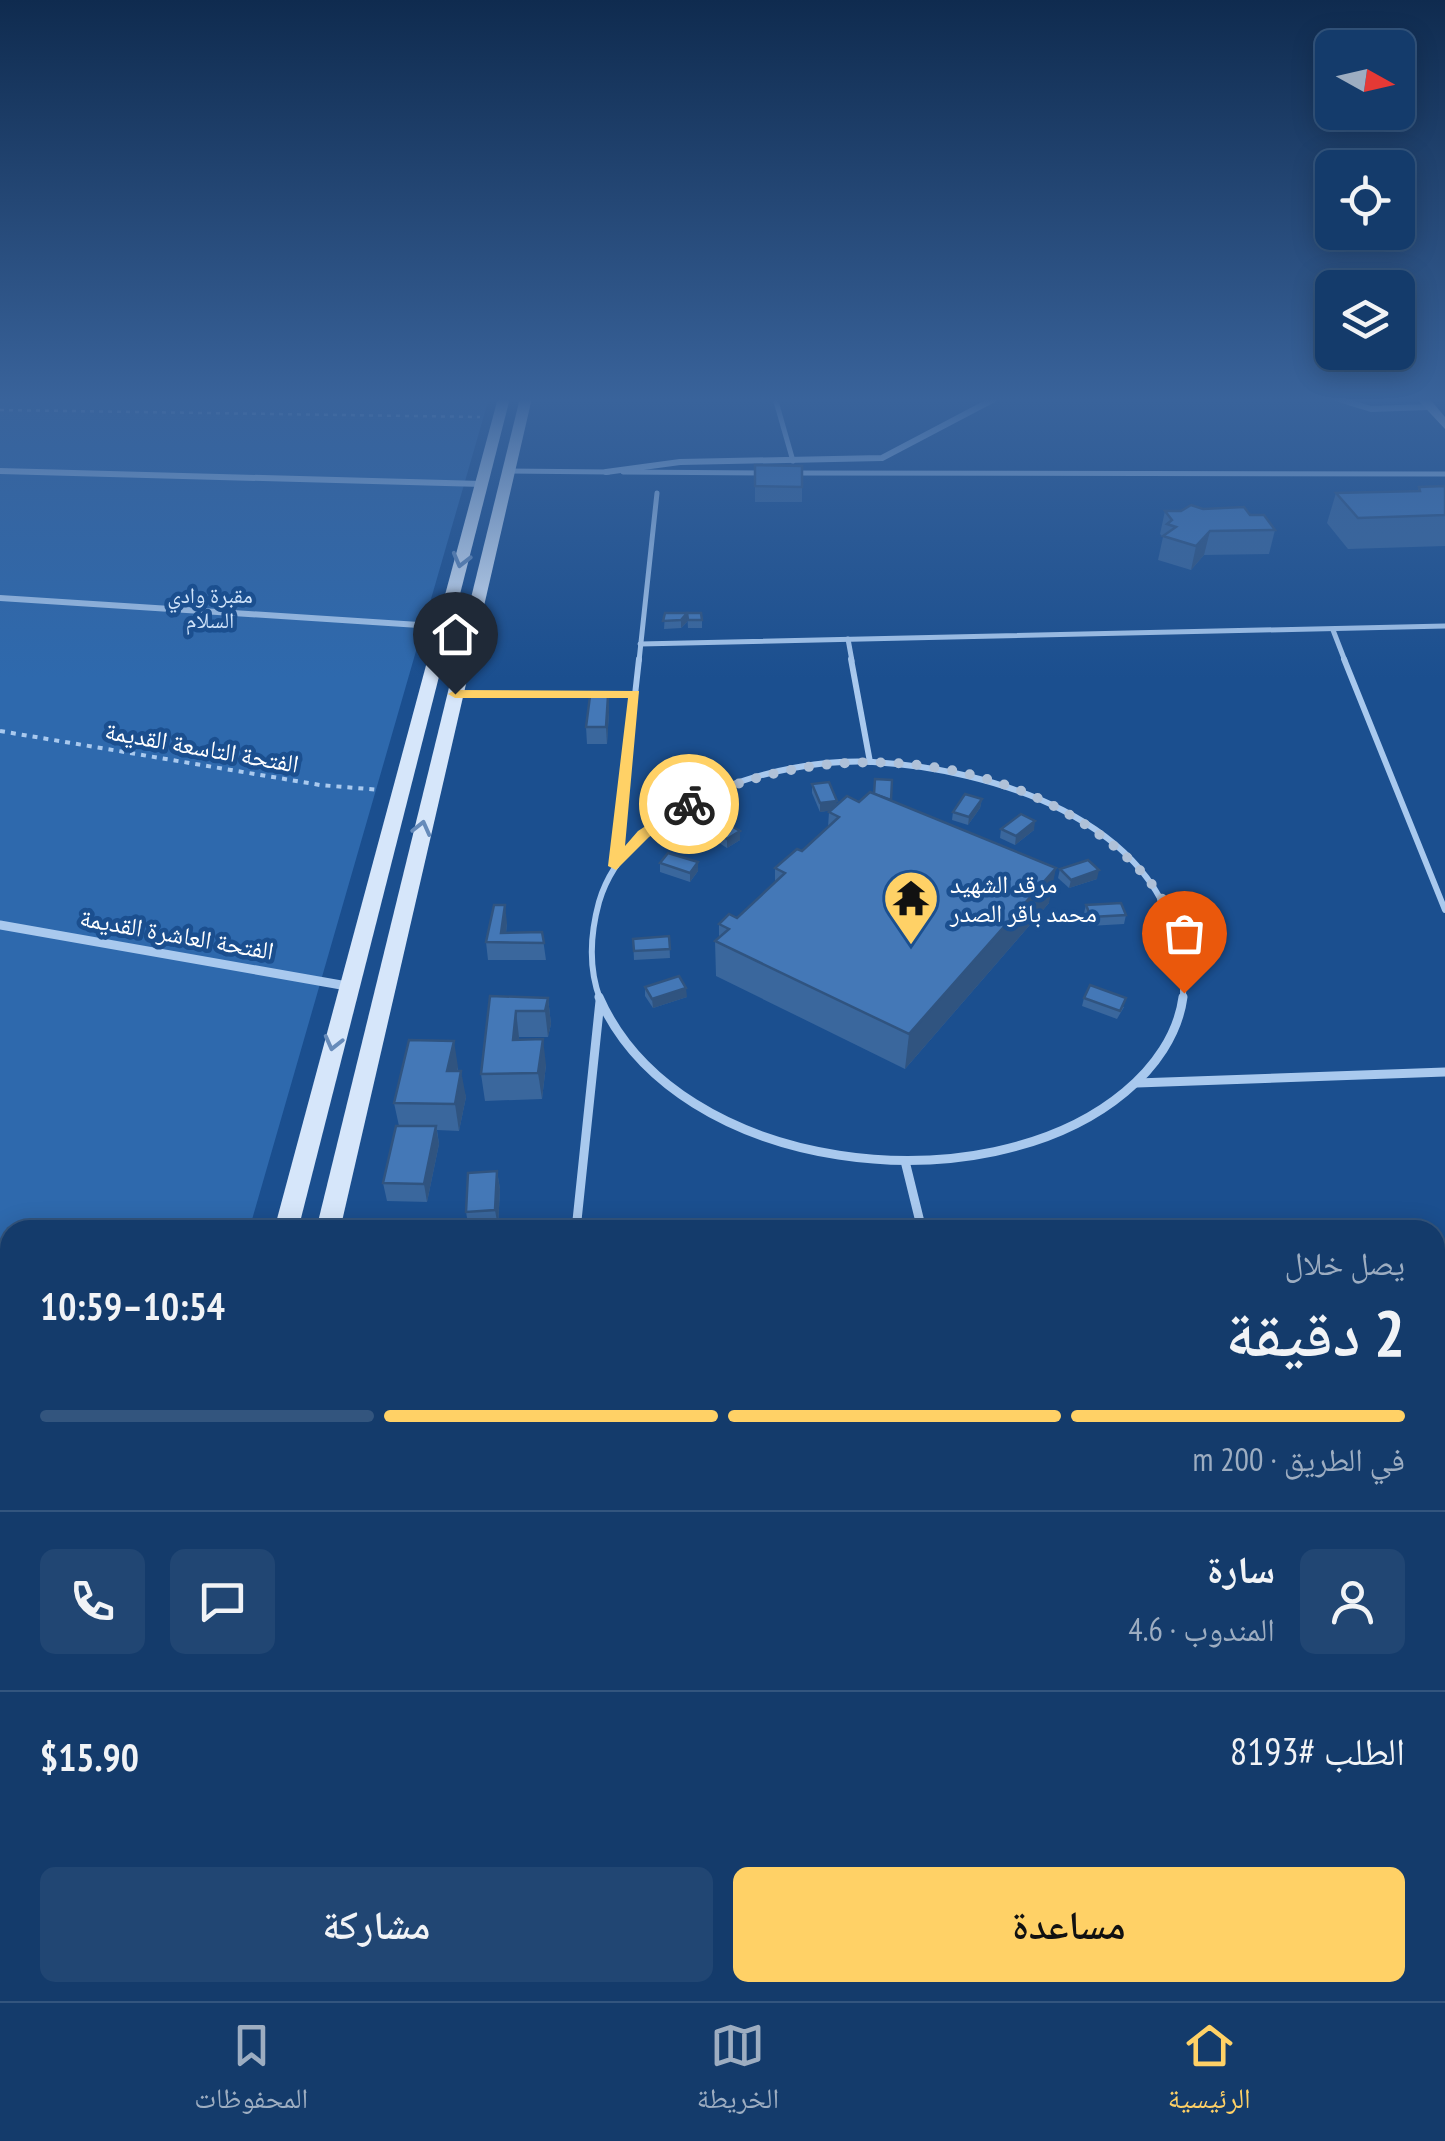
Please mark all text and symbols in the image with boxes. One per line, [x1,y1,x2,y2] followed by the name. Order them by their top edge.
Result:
[1315,30,1415,130] north arrow
[1315,30,1415,370] map controls
[1315,150,1415,250] button: locate
[1315,270,1415,370] button: layers
[452,551,473,568] one-way arrow
[167,581,253,635] park label: مقبرة وادي السلام
[413,592,498,695] pin
[428,607,483,662] icon: home
[103,714,301,780] street label: الفتحة التاسعة القديمة
[639,754,739,854] courier
[662,777,717,832] icon: bike
[410,820,431,837] one-way arrow
[881,868,941,947] temple icon: مرقد الشهيد محمد باقر الصدر
[949,868,1097,929] place label: مرقد الشهيد محمد باقر الصدر
[1142,891,1227,994] pin
[78,901,276,967] street label: الفتحة العاشرة القديمة
[1157,906,1212,961] icon: bag
[323,1034,344,1051] one-way arrow
[1285,1242,1405,1284] text: يصل خلال
[40,1281,225,1330] text: 10:54–10:59
[1226,1290,1405,1374] text: 2 دقيقة
[1193,1438,1405,1480] text: في الطريق · 200 m
[1207,1544,1275,1593] text: سارة
[40,1549,145,1654] button: phone
[170,1549,275,1654] button: chat
[1300,1549,1405,1654] button: person
[1128,1608,1275,1650] text: المندوب · 4.6
[1230,1726,1405,1775] text: الطلب #8193
[40,1732,139,1781] text: $15.90
[40,1867,713,1982] button: مشاركة
[733,1867,1405,1982] button: مساعدة
[194,2018,308,2126] tab: المحفوظات
[697,2018,779,2126] tab: الخريطة
[1168,2018,1251,2126] tab: الرئيسية

